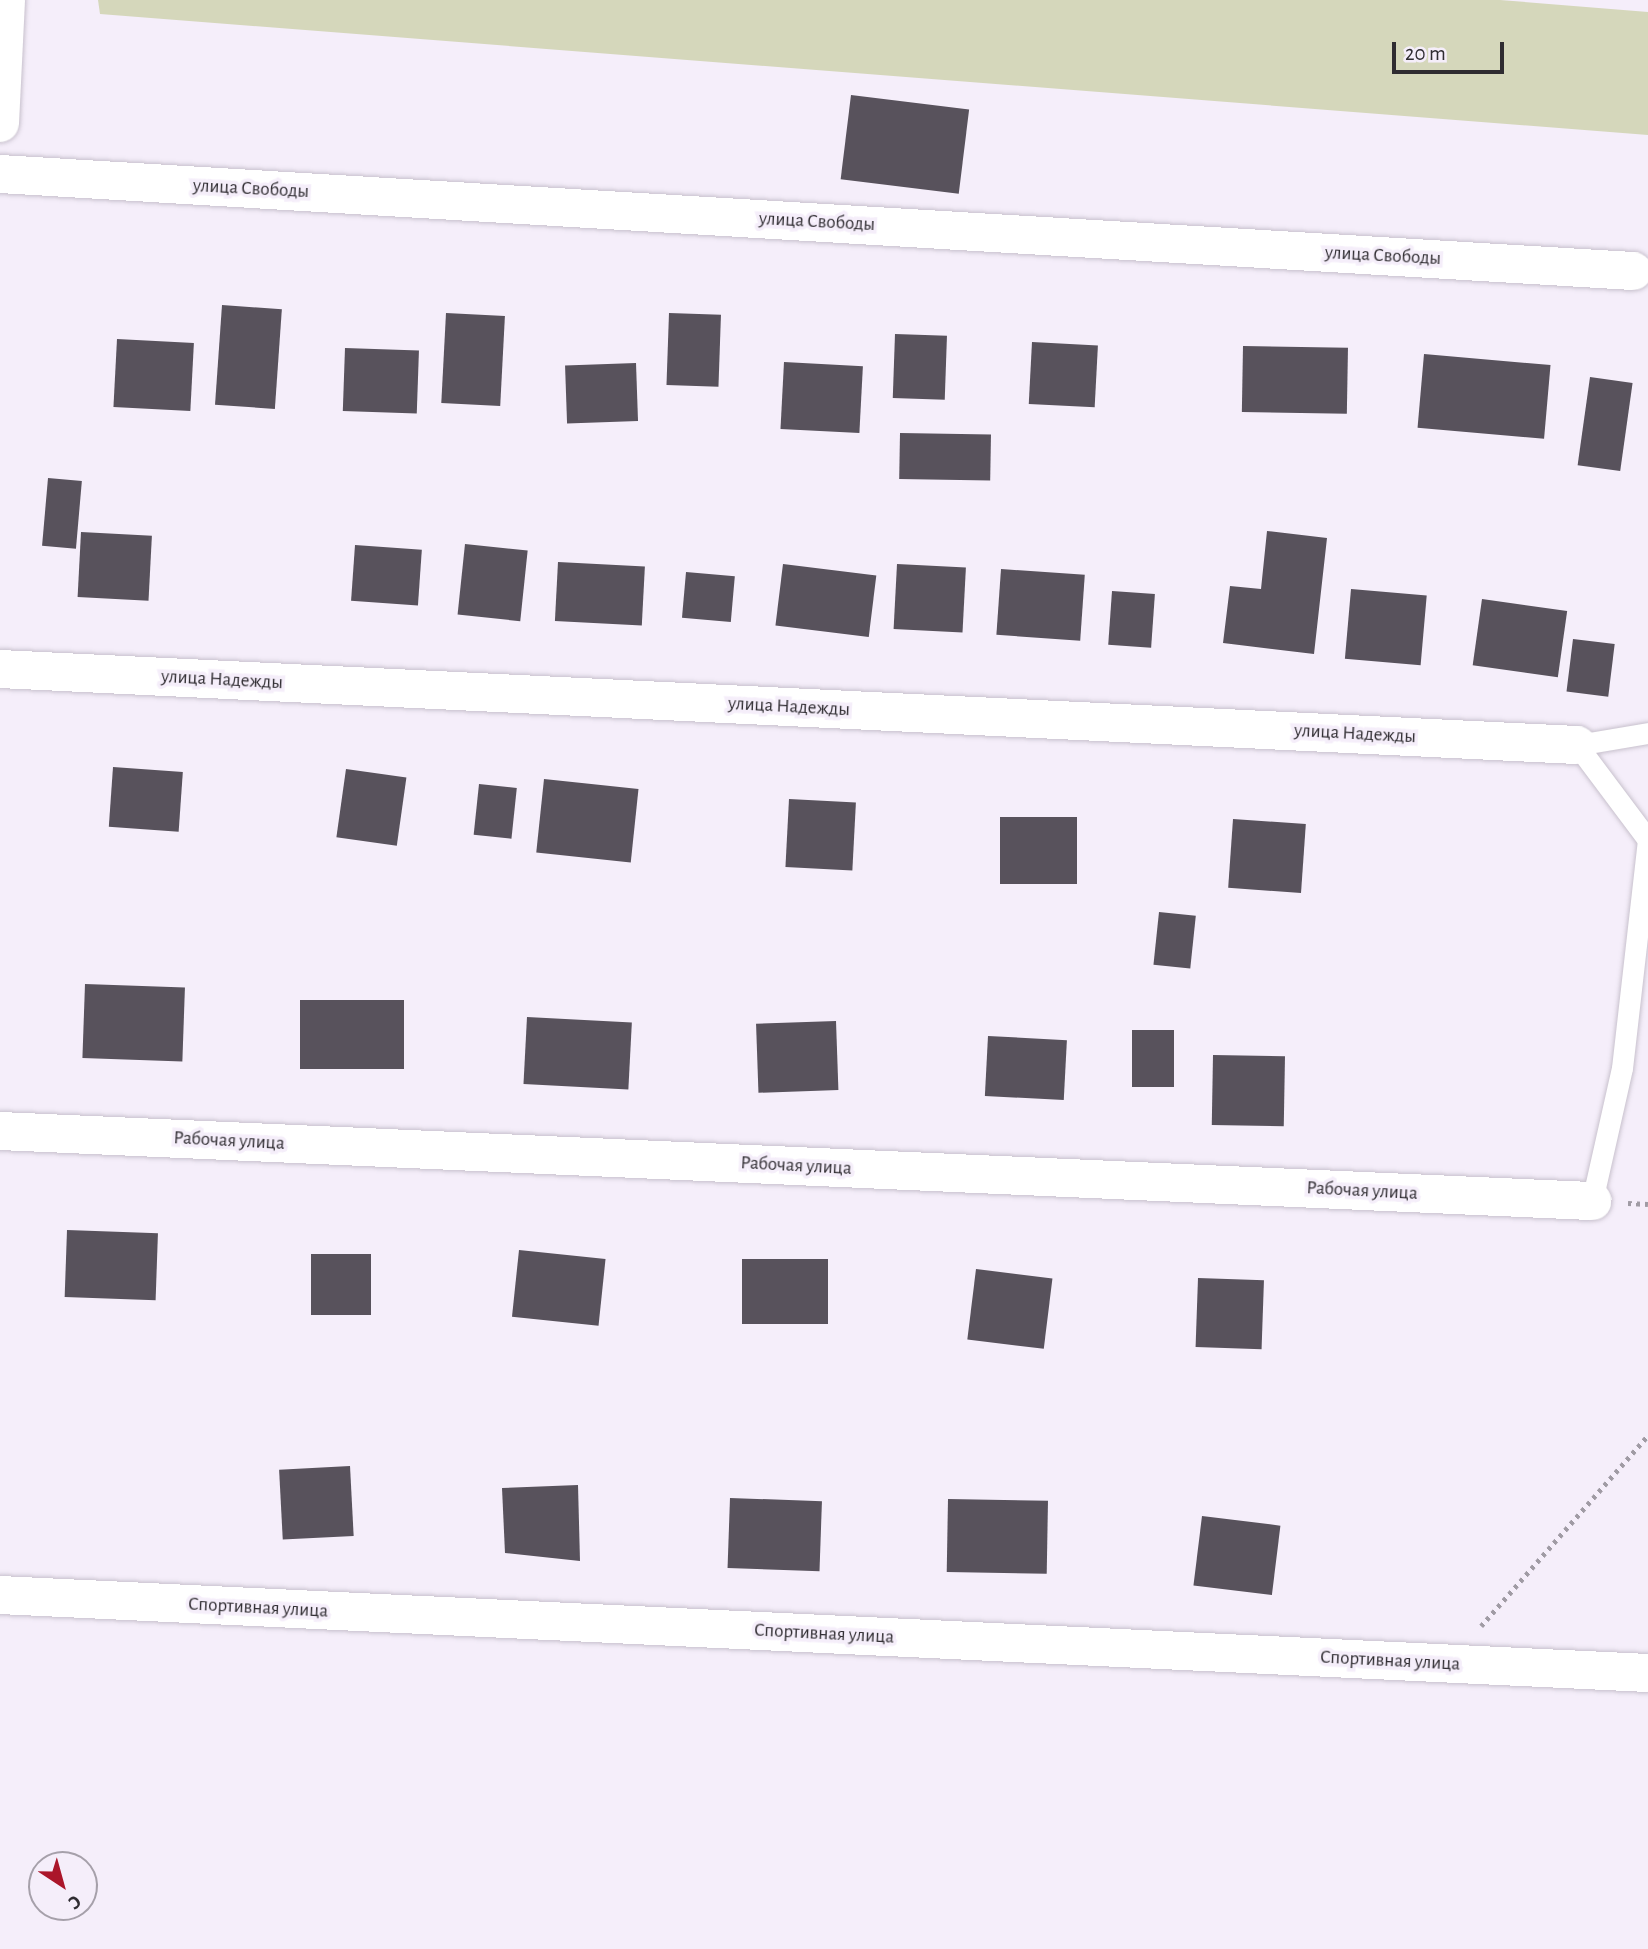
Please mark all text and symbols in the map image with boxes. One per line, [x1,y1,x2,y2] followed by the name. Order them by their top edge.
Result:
[1396,28,1508,72] scale bar
[1405,43,1446,64] text: 20 m
[192,175,310,203] street label: улица Свободы
[758,208,876,236] street label: улица Свободы
[1324,242,1442,270] street label: улица Свободы
[161,665,283,695] street label: улица Надежды
[728,692,850,722] street label: улица Надежды
[1294,719,1416,749] street label: улица Надежды
[173,1127,285,1155] street label: Рабочая улица
[740,1152,852,1180] street label: Рабочая улица
[1306,1177,1418,1205] street label: Рабочая улица
[187,1593,329,1623] street label: Спортивная улица
[753,1619,895,1649] street label: Спортивная улица
[1319,1646,1461,1676] street label: Спортивная улица
[28,1851,98,1921] north arrow
[65,1891,84,1913] text: С

